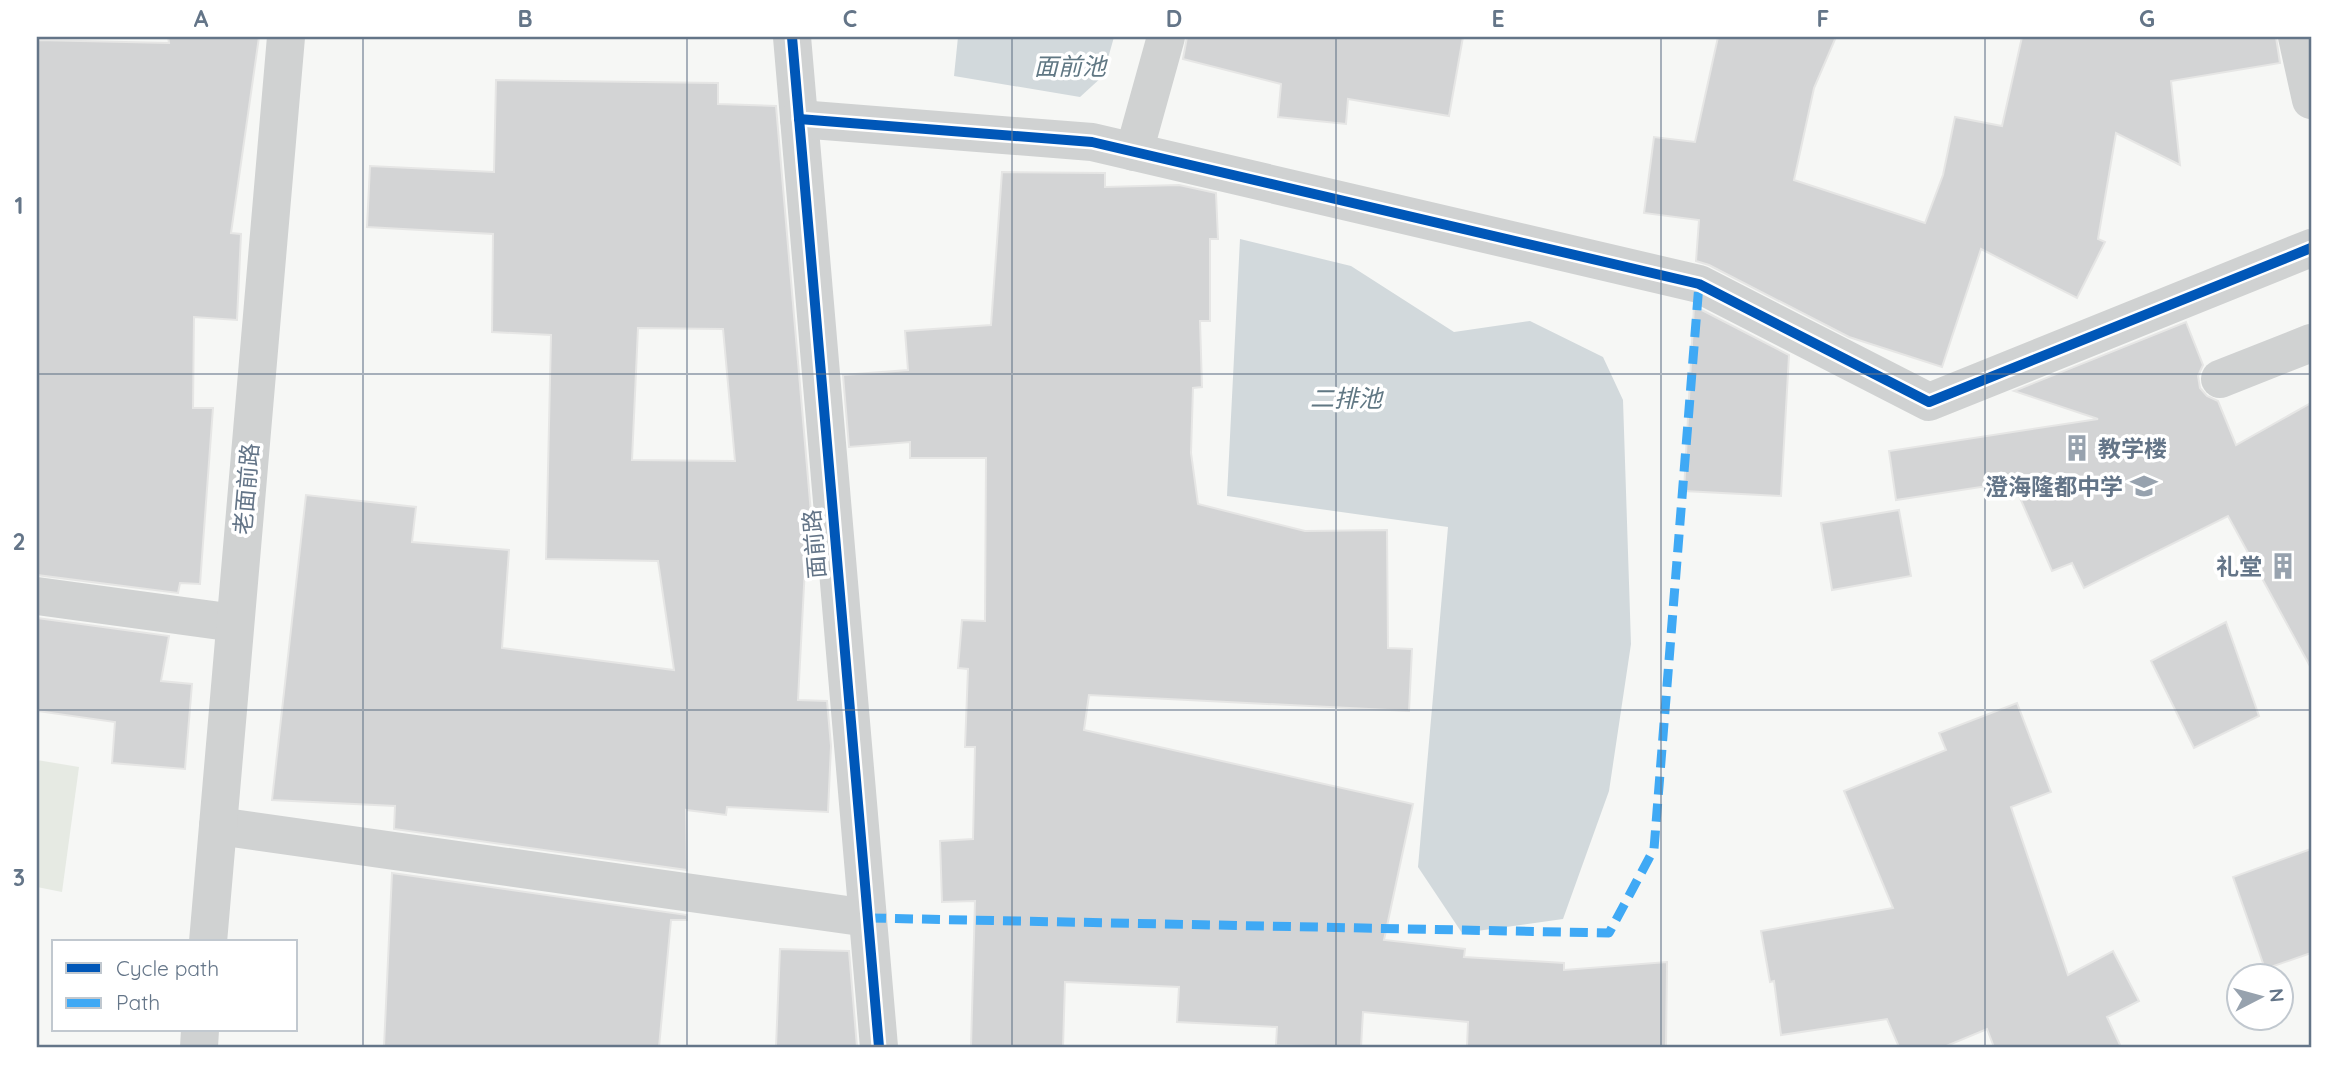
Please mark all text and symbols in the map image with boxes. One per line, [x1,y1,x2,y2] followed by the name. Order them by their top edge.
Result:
[194,4,209,33] text: A
[517,4,533,33] text: B
[843,4,857,33] text: C
[1166,4,1182,33] text: D
[1491,4,1505,33] text: E
[1817,4,1829,33] text: F
[2139,4,2155,33] text: G
[1034,51,1108,81] water label: 面前池
[15,191,23,220] text: 1
[1310,383,1384,413] water label: 二排池
[2062,433,2092,463] building icon: 教学楼
[2098,434,2167,463] place label: 教学楼
[228,442,264,536] street label: 老面前路
[2129,471,2159,501] school or university icon: 澄海隆都中学
[1985,472,2123,501] place label: 澄海隆都中学
[797,508,831,580] street label: 面前路
[12,527,26,556] text: 2
[2268,551,2298,581] building icon: 礼堂
[2216,552,2262,581] place label: 礼堂
[13,863,25,892] text: 3
[52,940,298,1032] legend
[116,955,219,981] text: Cycle path
[2226,962,2296,1032] north arrow
[2264,987,2290,1003] text: N
[116,989,160,1015] text: Path

